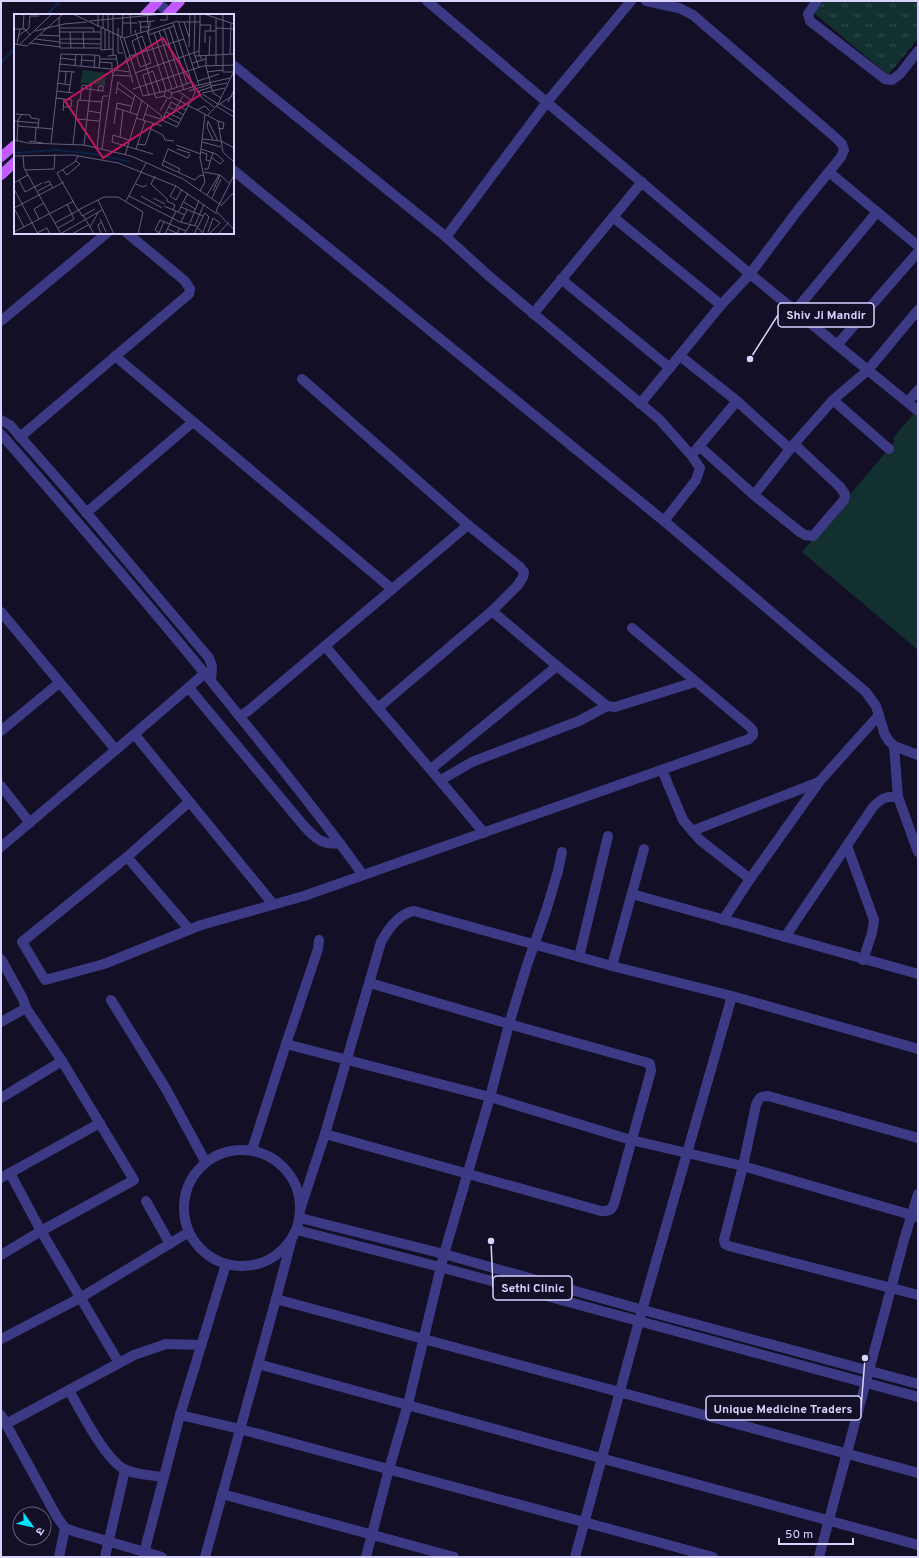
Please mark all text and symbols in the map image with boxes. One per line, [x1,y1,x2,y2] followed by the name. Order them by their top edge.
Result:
[14,14,234,234] inset map
[778,303,874,327] callout: Shiv Ji Mandir
[786,308,866,324] text: Shiv Ji Mandir
[493,1276,572,1300] callout: Sethi Clinic
[501,1281,565,1297] text: Sethi Clinic
[706,1396,861,1420] callout: Unique Medicine Traders
[714,1402,853,1418] text: Unique Medicine Traders
[12,1506,52,1546] north arrow
[779,1520,853,1546] scale bar
[32,1524,47,1538] text: उ
[785,1527,813,1543] text: 50 m

